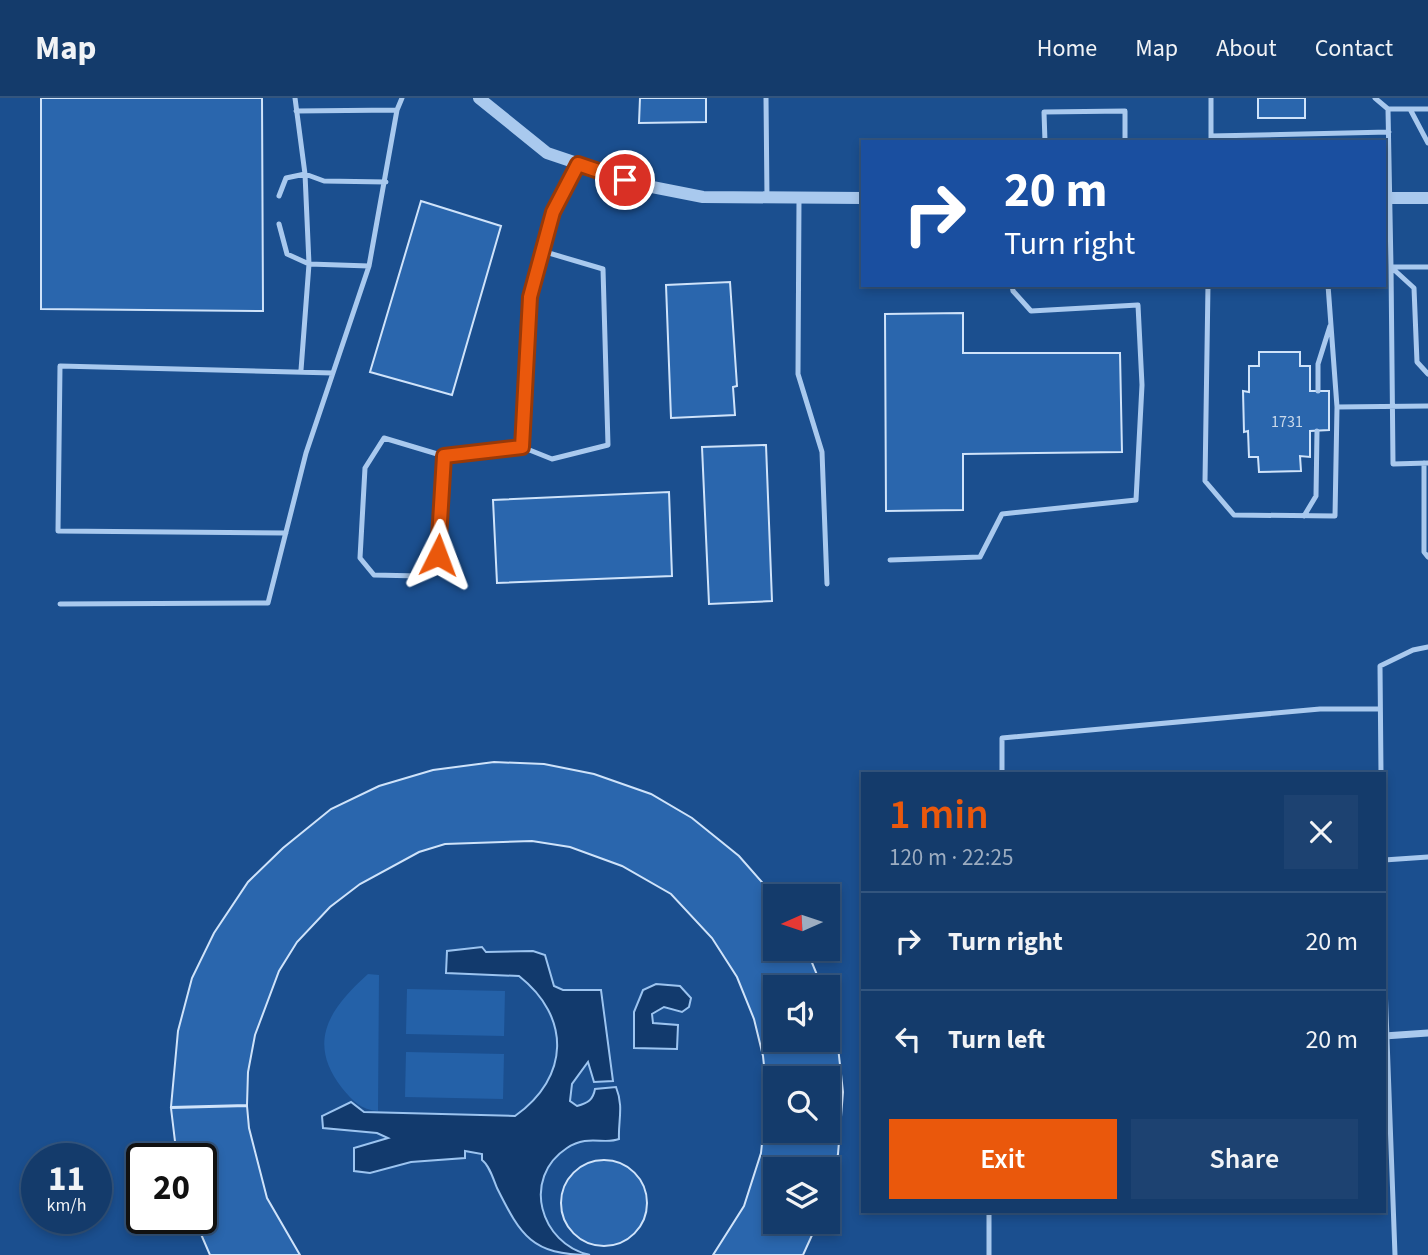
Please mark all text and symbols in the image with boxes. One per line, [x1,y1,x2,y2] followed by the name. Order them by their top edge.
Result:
[35,25,96,72] text: Map
[1037,31,1097,66] text: Home
[1135,31,1178,66] text: Map
[1216,31,1277,66] text: About
[1315,31,1393,66] text: Contact
[595,150,655,210] pin
[1004,156,1108,226] text: 20 m
[606,161,644,199] icon: arrive
[889,168,980,259] icon: right
[1004,221,1135,267] text: Turn right
[1271,411,1303,433] house number: 1731
[401,518,475,592] position arrow
[889,785,989,845] text: 1 min
[1284,795,1358,869] button: close
[889,841,1013,874] text: 120 m · 22:25
[763,884,840,961] north arrow
[763,884,840,1234] map controls
[889,922,927,960] icon: right
[948,923,1063,960] text: Turn right
[1305,923,1358,960] text: 20 m
[763,975,840,1052] button: sound
[889,1020,927,1058] icon: left
[948,1021,1045,1058] text: Turn left
[1305,1021,1358,1058] text: 20 m
[763,1066,840,1143] button: search
[889,1119,1117,1199] button: Exit
[1131,1119,1358,1199] button: Share
[126,1143,217,1234] speed limit sign: 20
[48,1154,85,1204] text: 11
[763,1157,840,1234] button: layers
[47,1193,86,1218] text: km/h

